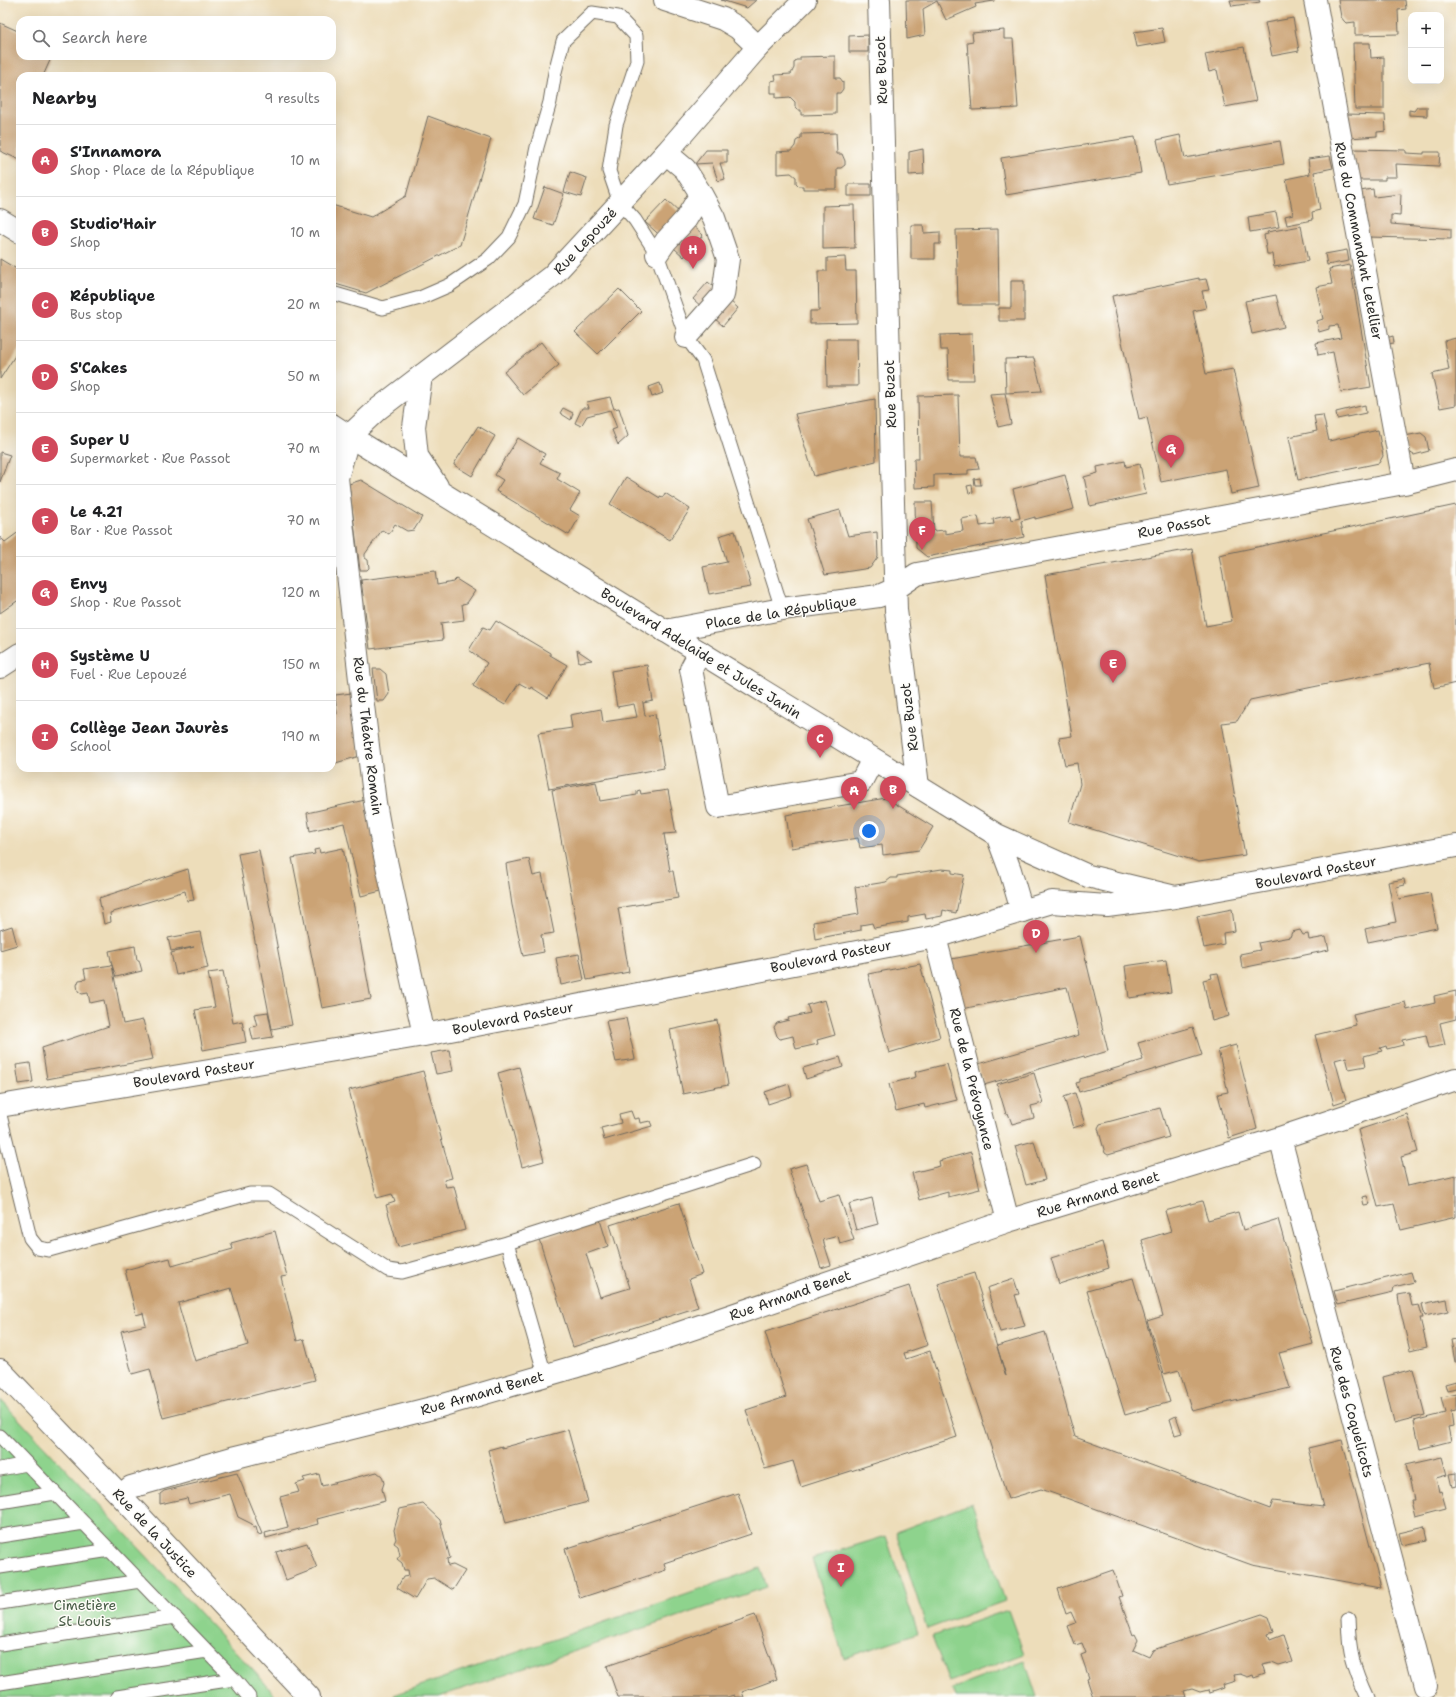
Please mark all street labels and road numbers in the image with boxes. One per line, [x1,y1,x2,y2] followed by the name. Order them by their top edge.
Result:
[871,35,891,105] street label: Rue Buzot
[1331,140,1387,342] street label: Rue du Commandant Letellier
[549,204,621,278] street label: Rue Lepouzé
[880,359,900,429] street label: Rue Buzot
[1136,510,1212,542] street label: Rue Passot
[597,584,805,723] street label: Boulevard Adelaide et Jules Janin
[704,591,858,633] street label: Place de la République
[349,656,387,817] street label: Rue du Théatre Romain
[896,682,922,752] street label: Rue Buzot
[1254,851,1378,893] street label: Boulevard Pasteur
[769,935,893,977] street label: Boulevard Pasteur
[451,997,575,1039] street label: Boulevard Pasteur
[946,1006,998,1152] street label: Rue de la Prévoyance
[132,1054,256,1092] street label: Boulevard Pasteur
[1034,1167,1162,1221] street label: Rue Armand Benet
[727,1266,853,1324] street label: Rue Armand Benet
[1326,1344,1378,1480] street label: Rue des Coquelicots
[418,1367,546,1419] street label: Rue Armand Benet
[109,1484,201,1582] street label: Rue de la Justice

